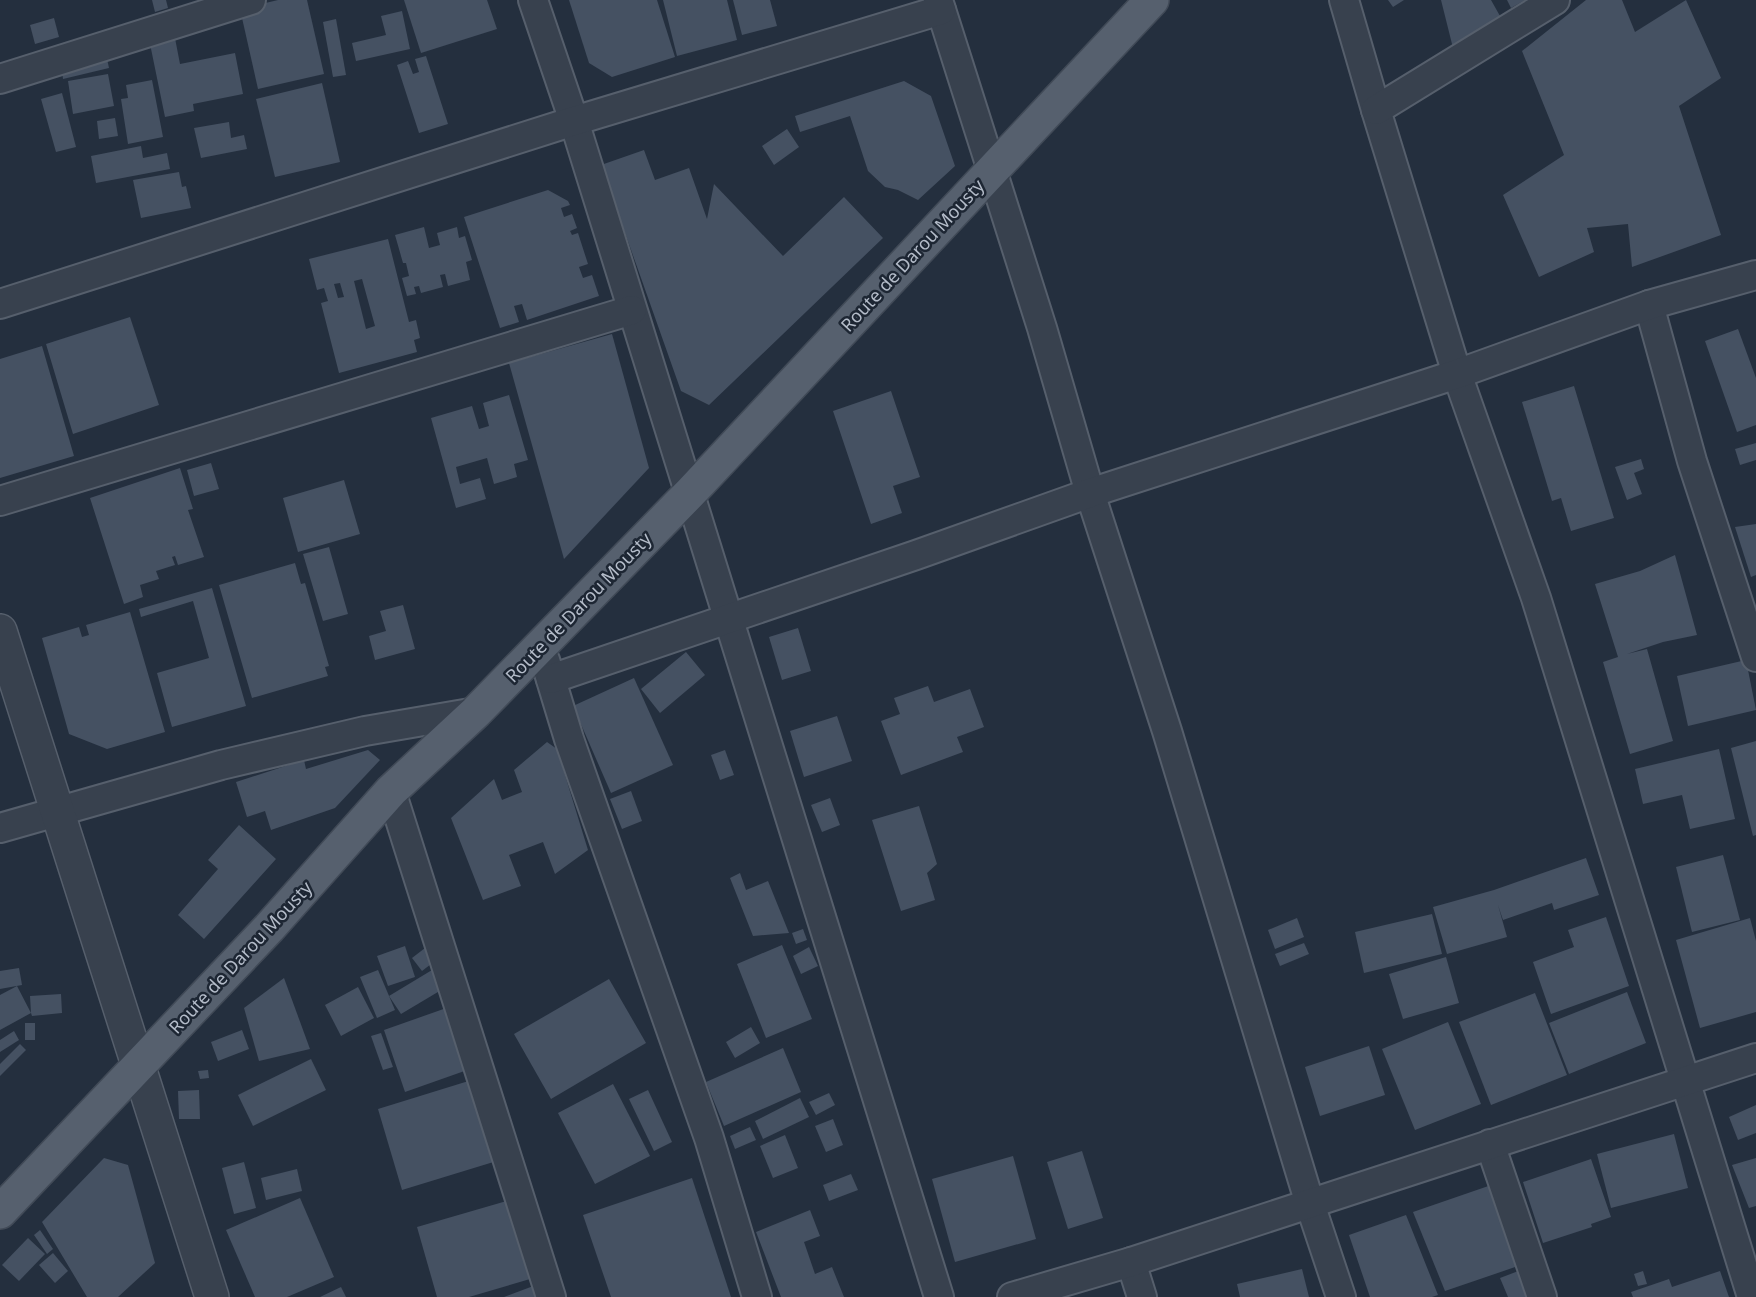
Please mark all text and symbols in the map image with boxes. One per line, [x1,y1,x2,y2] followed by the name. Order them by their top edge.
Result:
[835,173,990,336] street label: Route de Darou Mousty
[500,526,657,687] street label: Route de Darou Mousty
[163,875,318,1038] street label: Route de Darou Mousty

